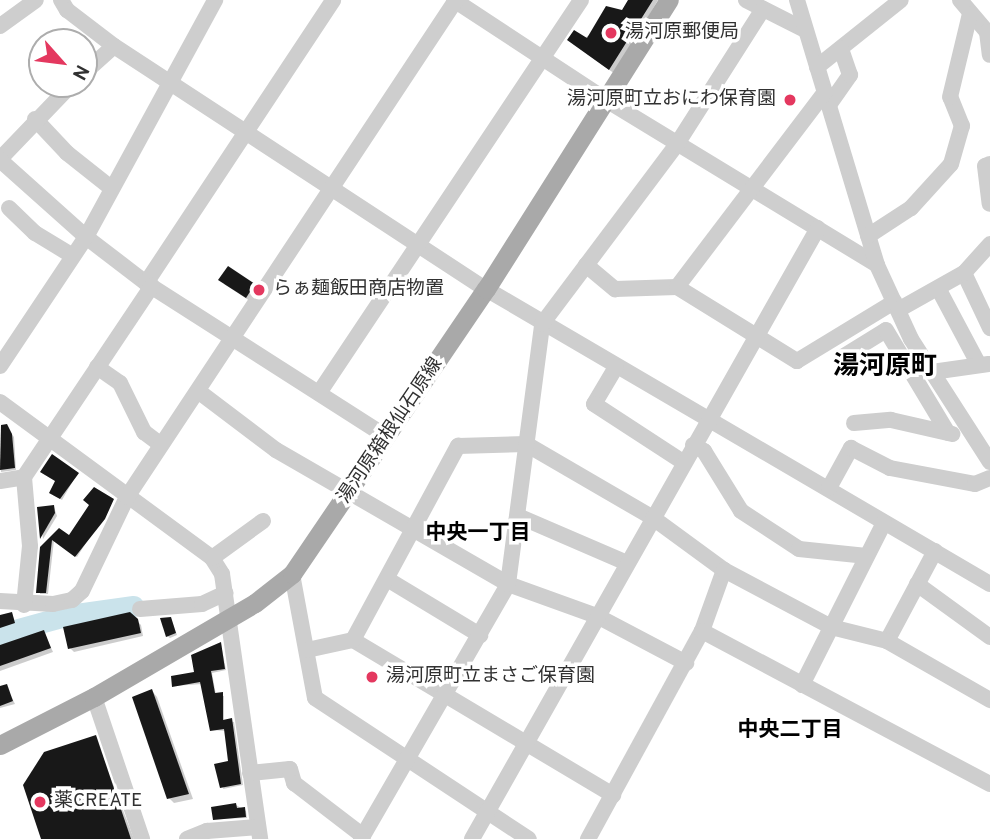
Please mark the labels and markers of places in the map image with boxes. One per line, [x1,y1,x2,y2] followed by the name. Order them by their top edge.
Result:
[625,22,739,44] place label: 湯河原郵便局
[603,25,619,41] marker: 湯河原郵便局
[567,89,776,111] place label: 湯河原町立おにわ保育園
[782,92,798,108] marker: 湯河原町立おにわ保育園
[273,279,444,301] place label: らぁ麺飯田商店物置
[251,282,267,298] marker: らぁ麺飯田商店物置
[386,666,595,688] place label: 湯河原町立まさご保育園
[364,669,380,685] marker: 湯河原町立まさご保育園
[54,791,142,813] place label: 薬CREATE
[32,794,48,810] marker: 薬CREATE

